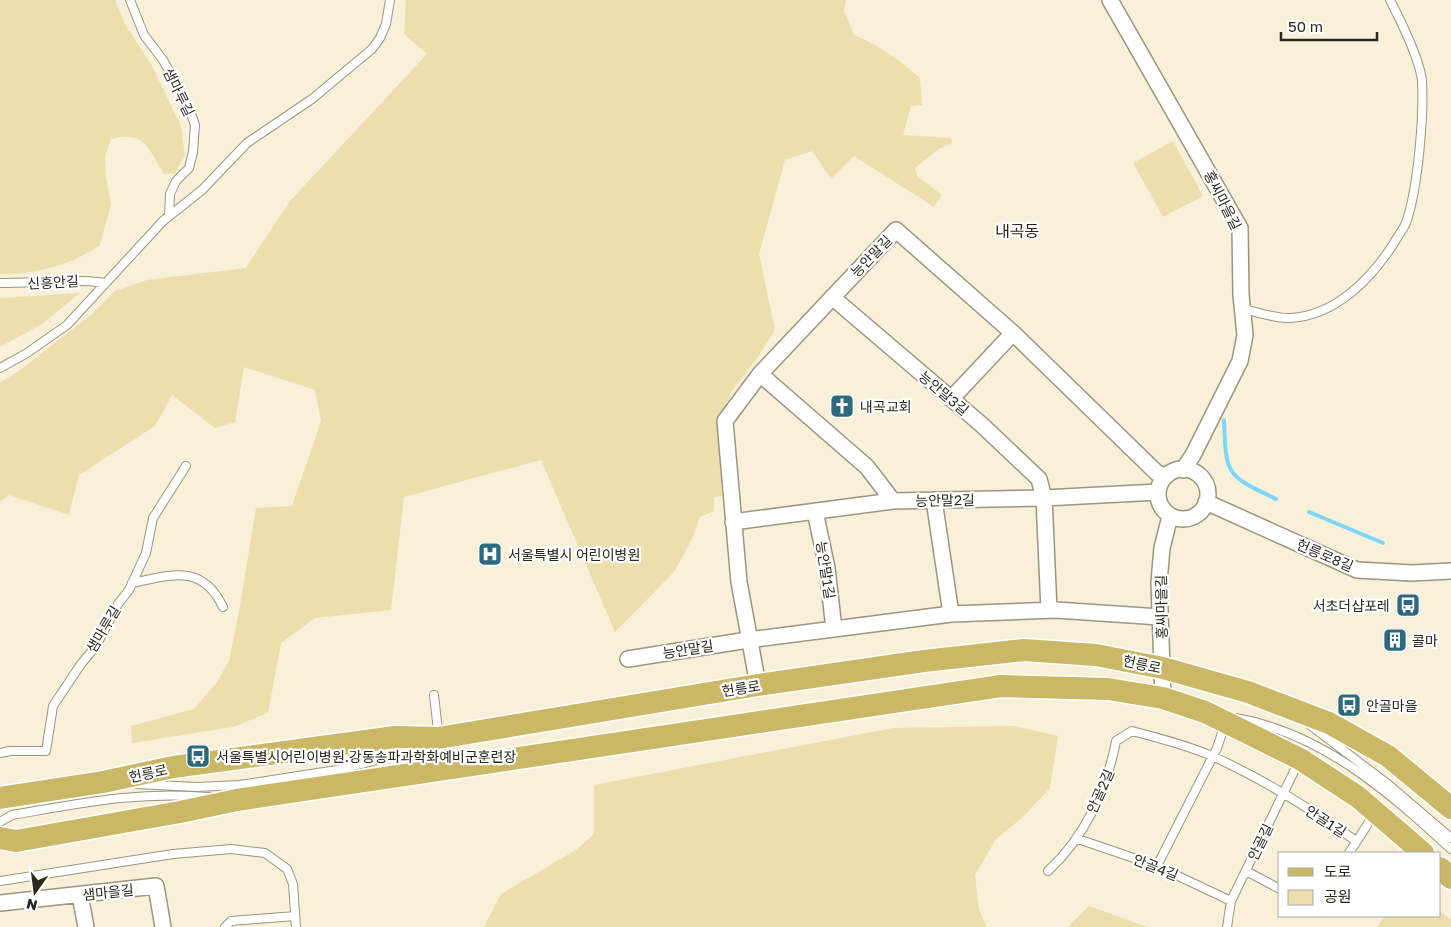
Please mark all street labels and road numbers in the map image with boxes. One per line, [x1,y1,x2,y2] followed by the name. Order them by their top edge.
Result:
[160,65,198,119] street label: 샘마루길
[1201,167,1245,233] street label: 홍씨마을길
[847,232,895,280] street label: 능안말길
[27,272,79,292] street label: 신흥안길
[916,367,972,419] street label: 능안말3길
[915,491,975,509] street label: 능안말2길
[1294,535,1356,575] street label: 헌릉로8길
[813,540,839,600] street label: 능안말1길
[1152,575,1170,639] street label: 홍씨마을길
[82,603,124,655] street label: 샘마루길
[661,637,715,661] street label: 능안말길
[1121,652,1163,676] street label: 헌릉로
[721,677,762,699] street label: 헌릉로
[127,761,169,785] street label: 헌릉로
[1083,766,1117,816] street label: 안골2길
[1302,801,1350,841] street label: 안골1길
[1244,821,1276,863] street label: 안골길
[1131,850,1181,884] street label: 안골4길
[81,881,135,903] street label: 샘마을길

